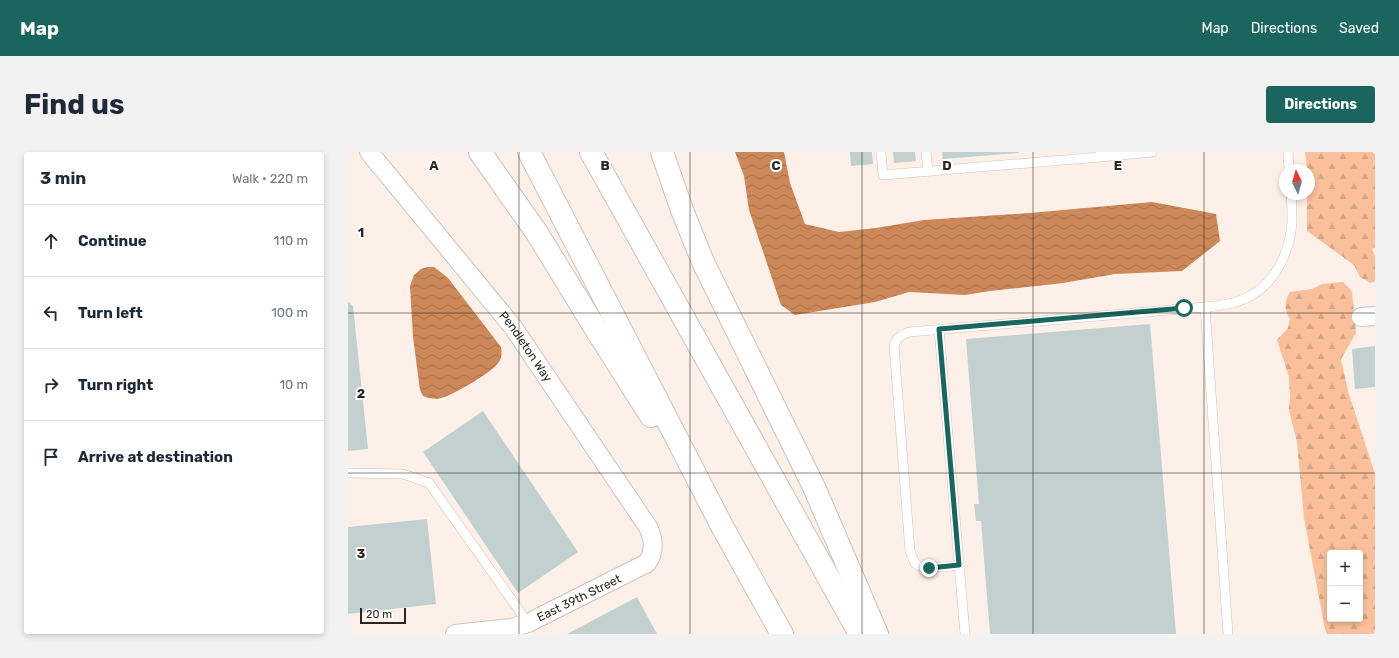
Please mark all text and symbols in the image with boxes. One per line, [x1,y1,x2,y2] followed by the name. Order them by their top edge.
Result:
[20,17,59,40] text: Map
[1202,20,1229,37] text: Map
[1251,20,1317,37] text: Directions
[1339,20,1379,37] text: Saved
[1266,86,1375,123] button: Directions
[24,88,124,121] text: Find us
[429,158,439,173] text: A
[600,158,610,173] text: B
[771,158,781,173] text: C
[942,158,952,173] text: D
[1114,158,1122,173] text: E
[1279,164,1315,200] north arrow
[40,168,86,188] text: 3 min
[232,171,308,186] text: Walk · 220 m
[358,225,364,240] text: 1
[40,230,62,252] icon: ahead
[78,232,147,250] text: Continue
[274,233,308,248] text: 110 m
[1175,299,1193,317] route start
[40,302,62,324] icon: left
[78,304,143,322] text: Turn left
[271,305,308,320] text: 100 m
[496,309,555,385] street label: Pendleton Way
[40,374,62,396] icon: right
[78,376,153,394] text: Turn right
[279,377,308,392] text: 10 m
[357,386,365,401] text: 2
[40,446,62,468] icon: arrive
[78,448,233,466] text: Arrive at destination
[357,546,366,561] text: 3
[1327,550,1363,622] map controls
[1327,550,1363,586] button: +
[920,559,938,577] route end
[535,571,624,624] street label: East 39th Street
[1327,586,1363,622] button: −
[360,606,406,625] scale bar
[366,608,392,621] text: 20 m

